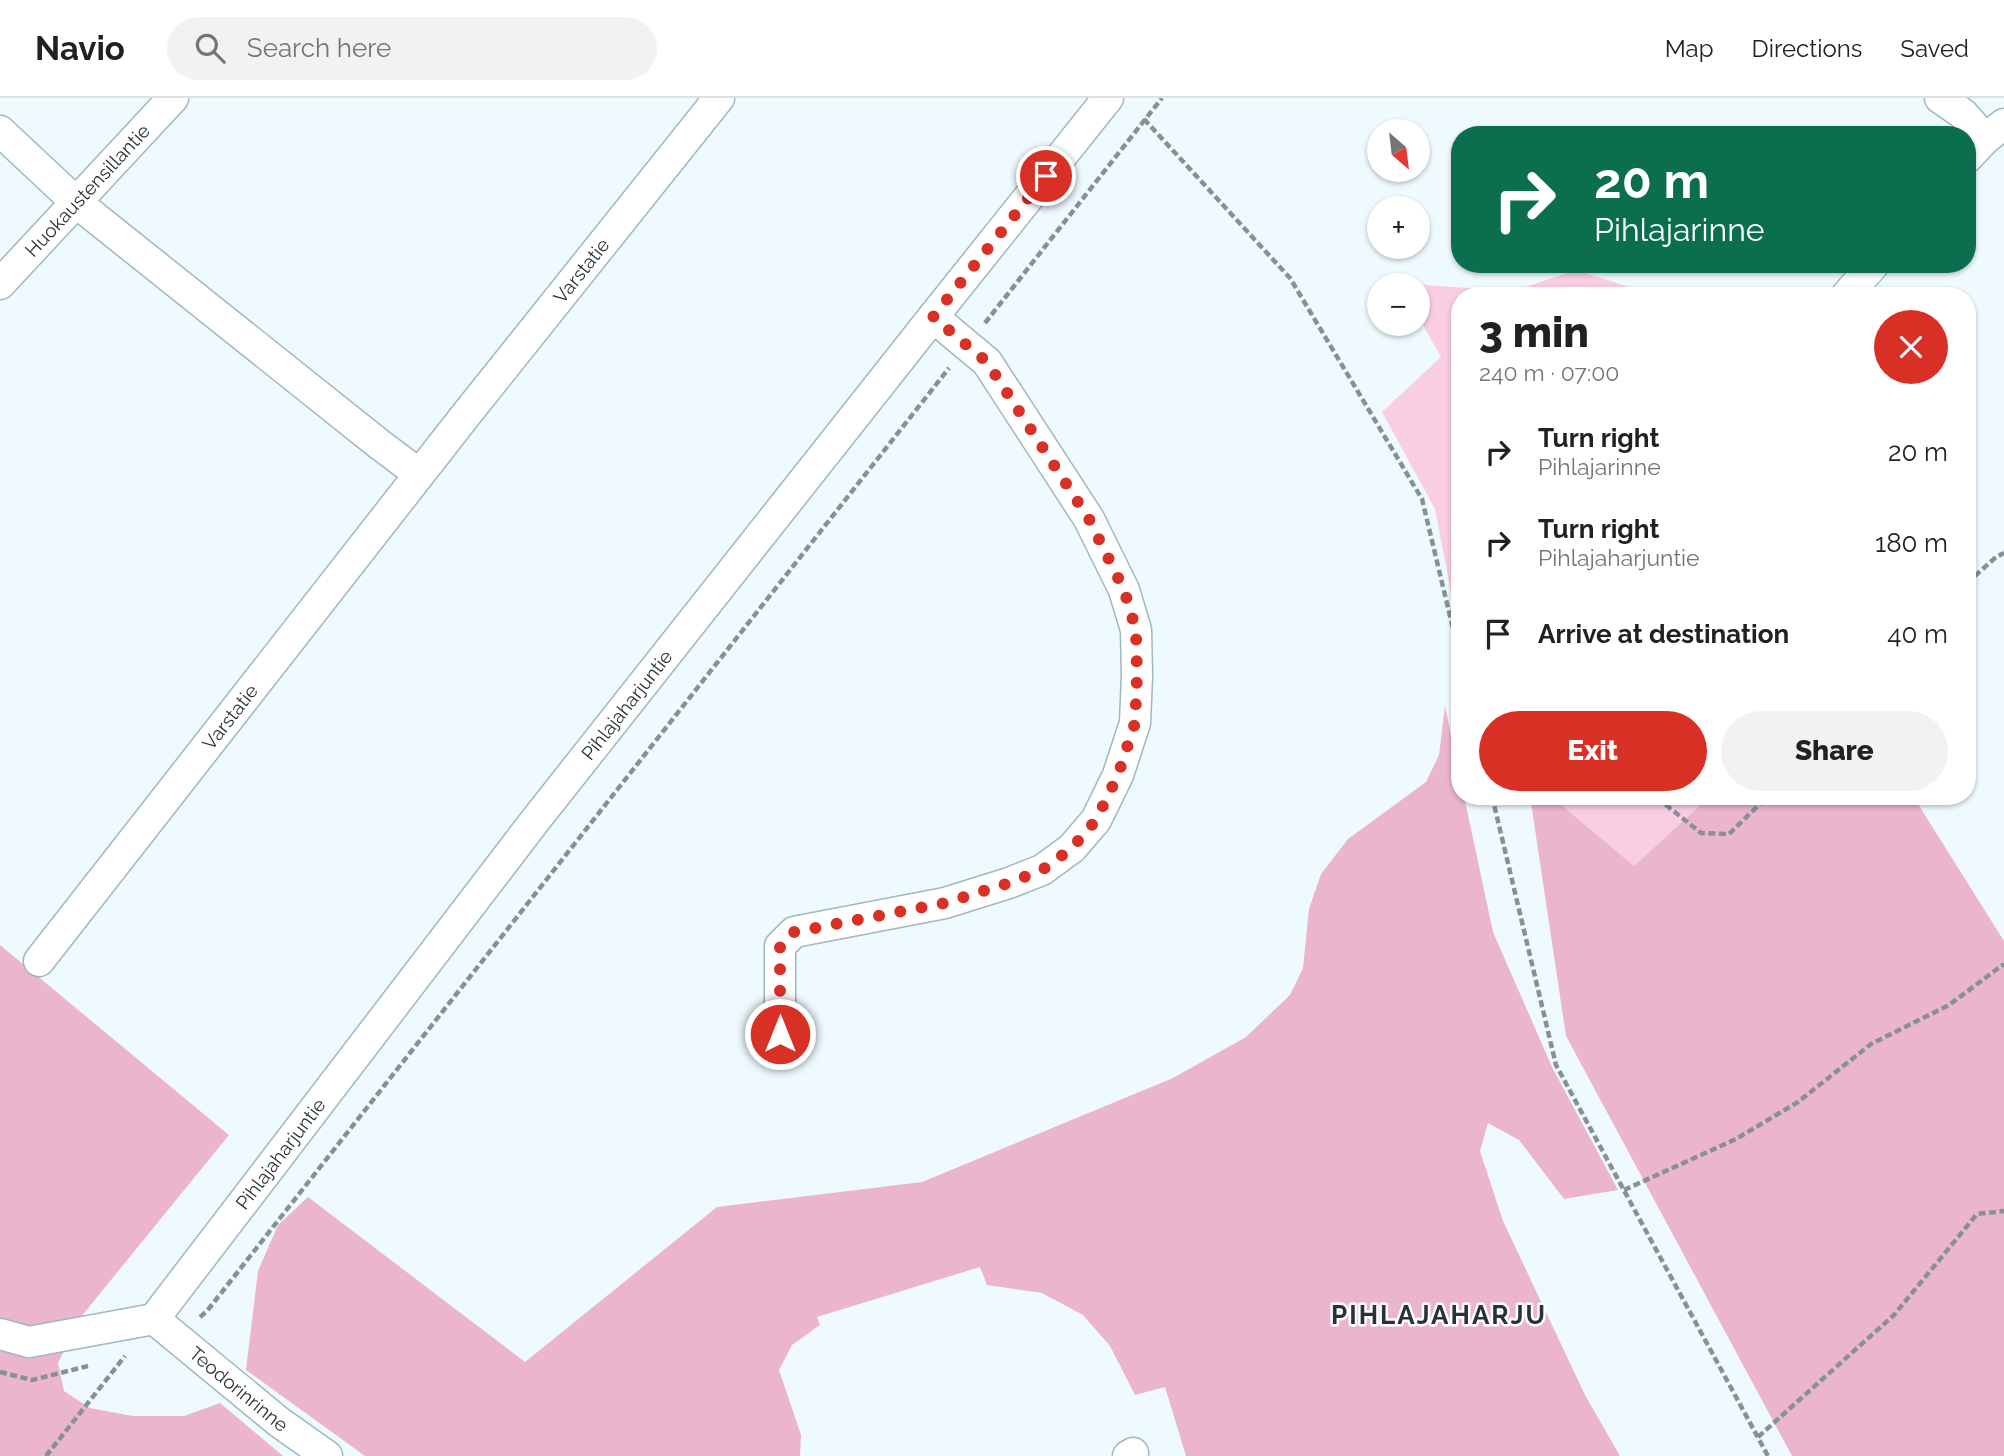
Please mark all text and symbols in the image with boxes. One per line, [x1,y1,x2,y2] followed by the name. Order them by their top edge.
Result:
[167,17,657,80] search box
[35,29,125,68] text: Navio
[191,29,229,67] icon: search
[247,33,391,63] text: Search here
[1665,34,1714,63] text: Map
[1752,34,1862,63] text: Directions
[1900,34,1969,63] text: Saved
[1367,119,1430,182] north arrow
[1367,119,1430,336] map controls
[20,120,154,261] street label: Huokaustensillantie
[1016,146,1076,206] pin
[1594,152,1709,209] text: 20 m
[1479,154,1570,245] icon: right
[1027,157,1065,195] icon: arrive
[1367,196,1430,259] button: +
[1594,211,1765,248] text: Pihlajarinne
[549,234,614,307] street label: Varstatie
[1367,273,1430,336] button: −
[1479,308,1589,357] text: 3 min
[1874,310,1948,384] button: close
[1479,359,1619,386] text: 240 m · 07:00
[1538,423,1659,453] text: Turn right
[1479,433,1517,471] icon: right
[1888,437,1948,467] text: 20 m
[1538,453,1661,480] text: Pihlajarinne
[1538,514,1659,544] text: Turn right
[1479,524,1517,562] icon: right
[1875,528,1948,558] text: 180 m
[1538,544,1700,571] text: Pihlajaharjuntie
[1479,615,1517,653] icon: arrive
[1538,619,1789,649] text: Arrive at destination
[1887,619,1948,649] text: 40 m
[577,646,677,764] street label: Pihlajaharjuntie
[198,680,262,754] street label: Varstatie
[1479,711,1707,791] button: Exit
[1721,711,1948,791] button: Share
[743,997,817,1071] position arrow
[231,1094,330,1214] street label: Pihlajaharjuntie
[1331,1300,1547,1330] district label: PIHLAJAHARJU
[185,1342,292,1436] street label: Teodorinrinne

